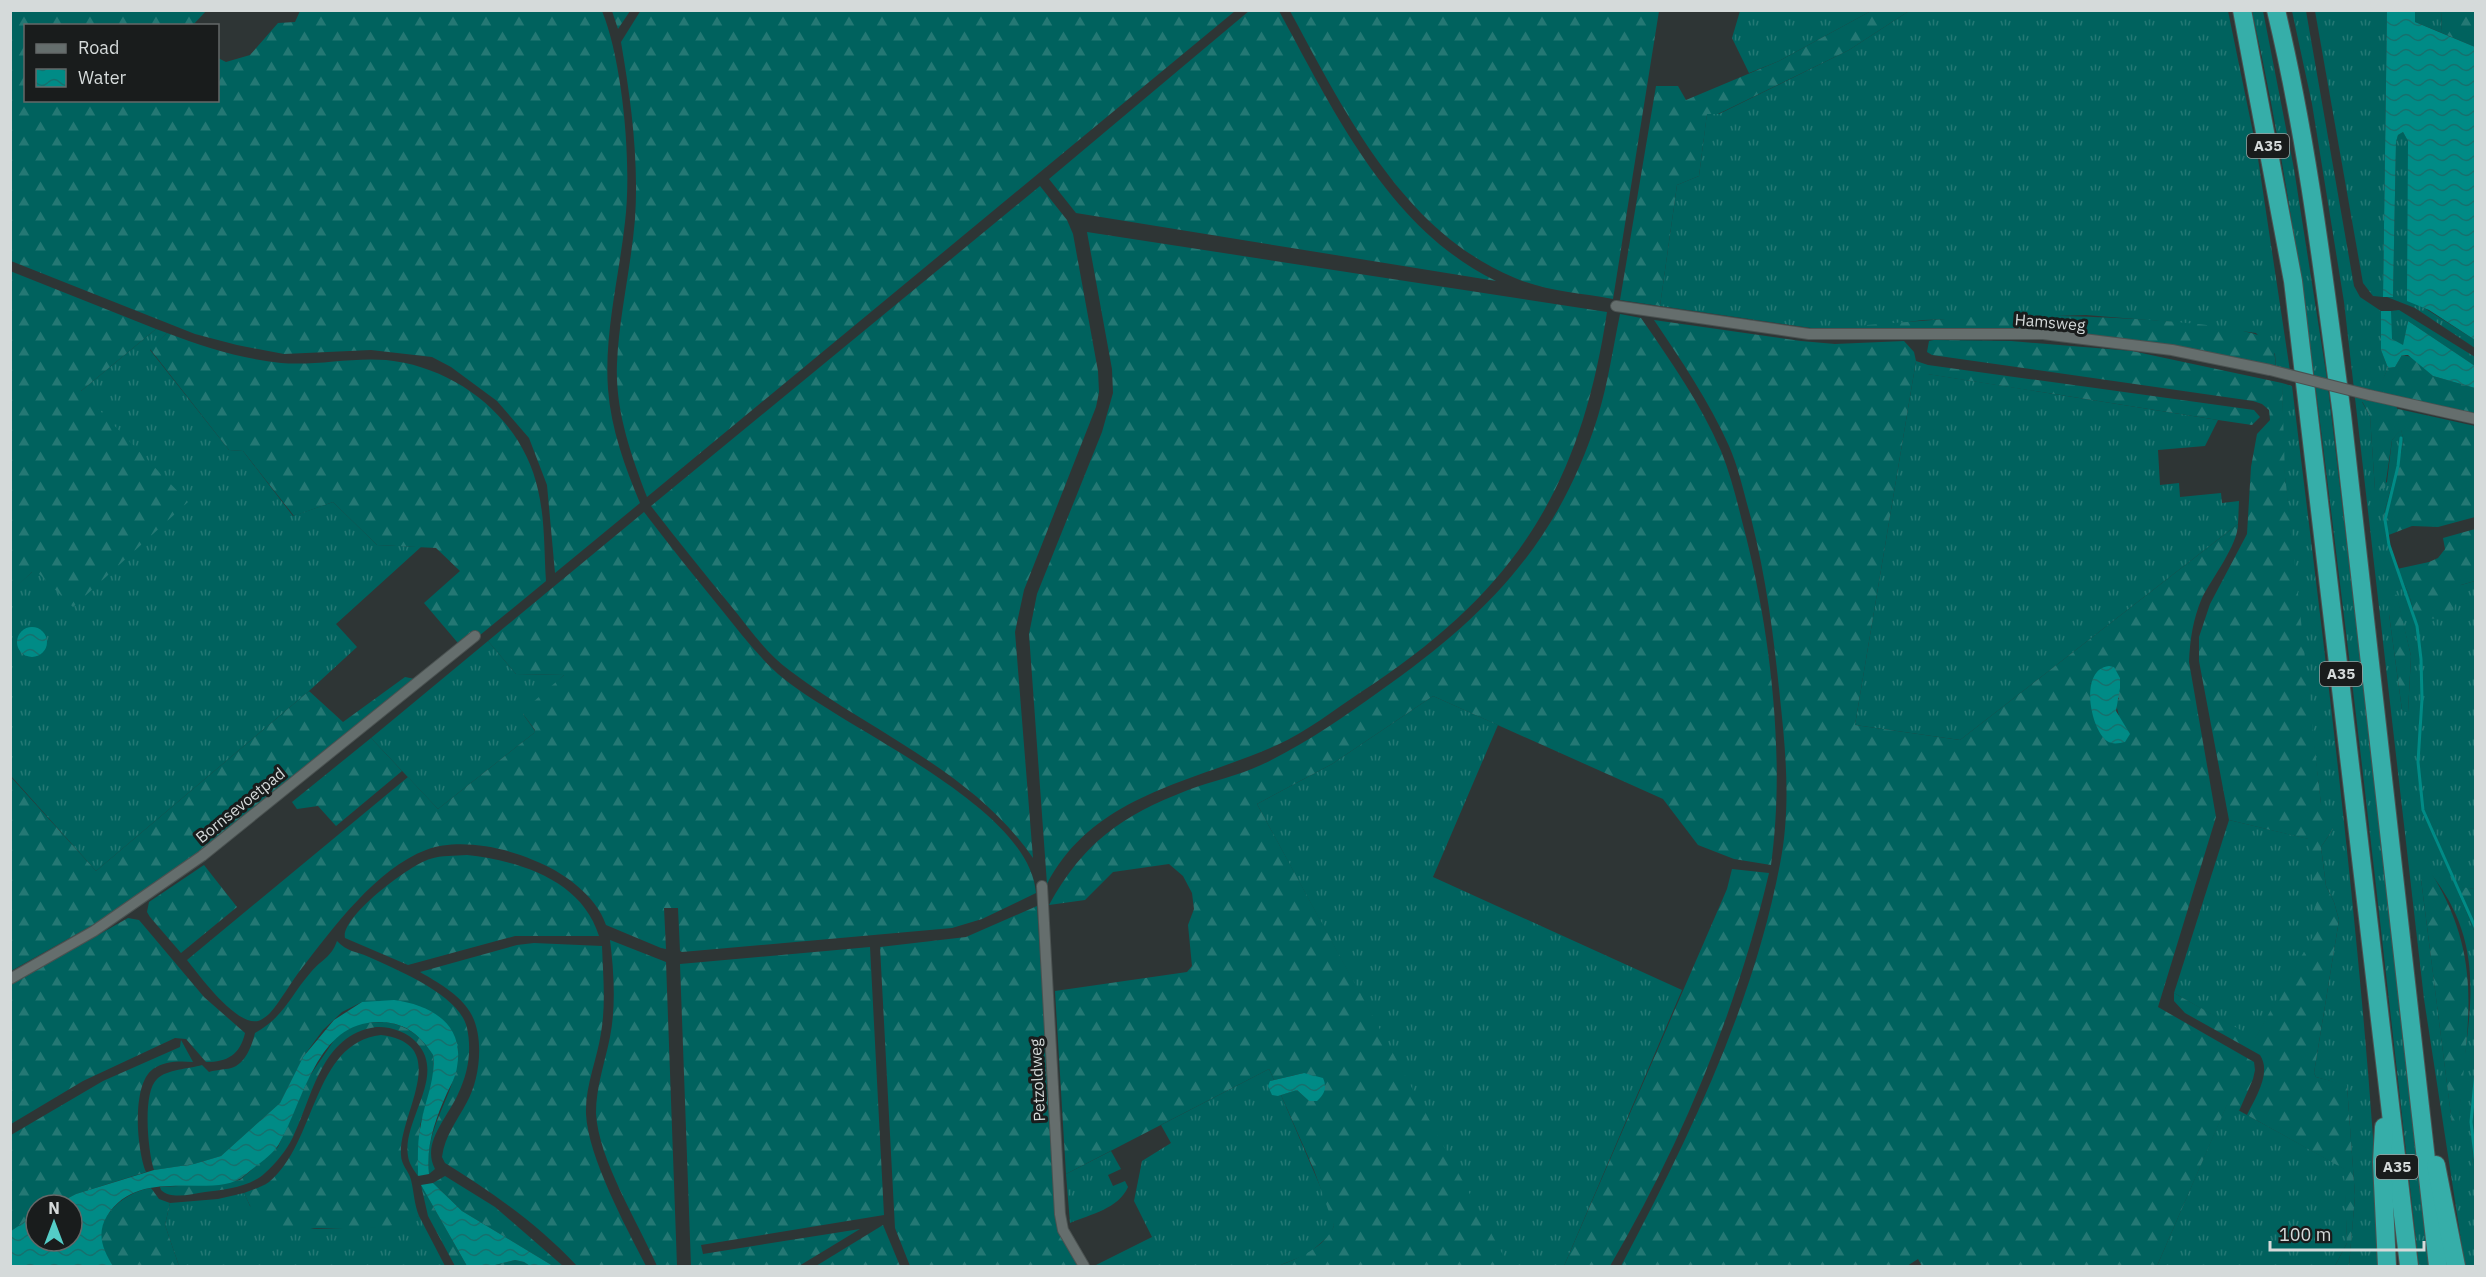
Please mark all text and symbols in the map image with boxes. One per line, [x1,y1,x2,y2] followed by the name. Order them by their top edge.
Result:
[24,24,219,102] legend
[78,36,119,59] text: Road
[78,66,127,89] text: Water
[2247,134,2289,158] road number: A35
[2014,309,2087,335] street label: Hamsweg
[2320,662,2362,686] road number: A35
[191,763,289,847] street label: Bornsevoetpad
[1025,1037,1049,1122] street label: Petzoldweg
[2376,1155,2418,1179] road number: A35
[24,1193,84,1253] north arrow
[48,1198,60,1218] text: N
[2270,1214,2424,1252] scale bar
[2279,1223,2331,1246] text: 100 m

